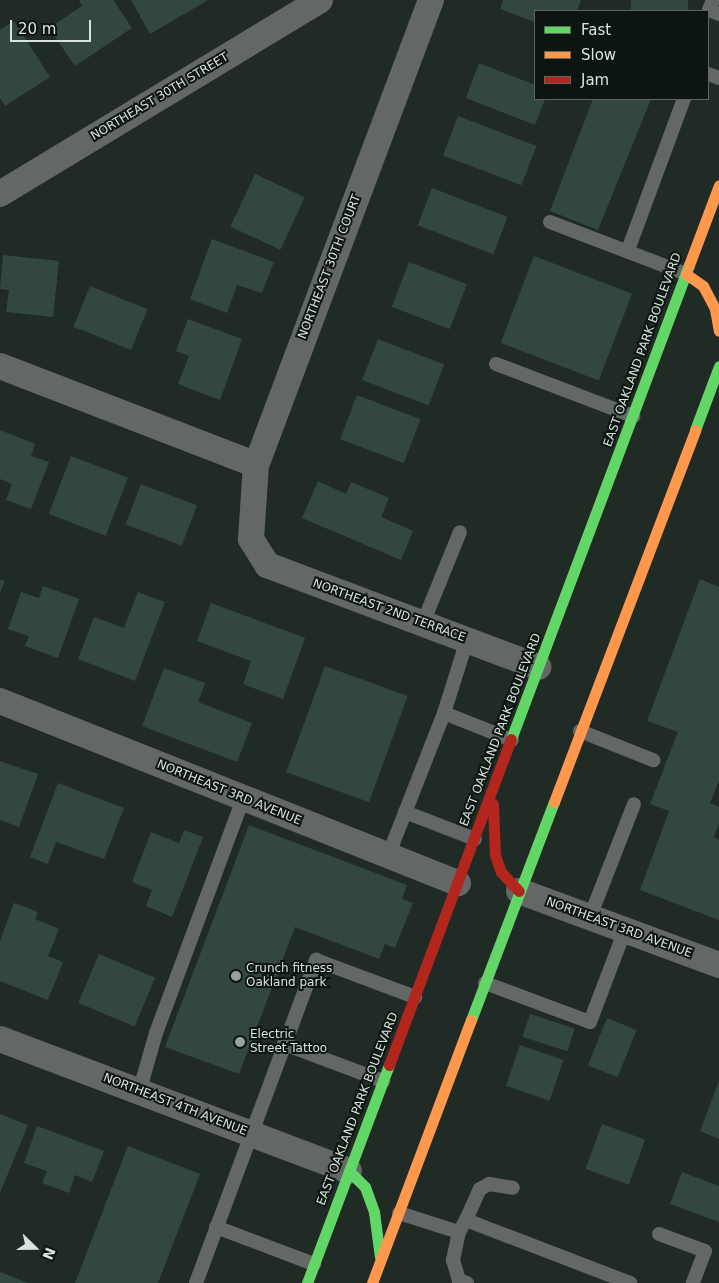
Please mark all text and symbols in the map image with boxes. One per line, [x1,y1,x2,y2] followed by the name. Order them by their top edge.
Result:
[12,10,94,42] scale bar
[534,10,709,100] legend
[18,20,56,38] text: 20 m
[581,21,611,39] text: Fast
[581,46,616,64] text: Slow
[89,50,231,144] street label: NORTHEAST 30TH STREET
[581,71,609,89] text: Jam
[296,193,364,341] street label: NORTHEAST 30TH COURT
[601,251,685,449] street label: EAST OAKLAND PARK BOULEVARD
[311,577,467,645] street label: NORTHEAST 2ND TERRACE
[457,631,545,829] street label: EAST OAKLAND PARK BOULEVARD
[155,757,303,829] street label: NORTHEAST 3RD AVENUE
[544,895,694,961] street label: NORTHEAST 3RD AVENUE
[246,962,332,990] place label: Crunch fitness Oakland park
[230,970,242,982] marker: Crunch fitness Oakland park
[314,1010,402,1208] street label: EAST OAKLAND PARK BOULEVARD
[250,1028,327,1056] place label: Electric Street Tattoo
[234,1036,246,1048] marker: Electric Street Tattoo
[101,1071,249,1139] street label: NORTHEAST 4TH AVENUE
[10,1223,60,1273] north arrow
[39,1245,59,1262] text: N

